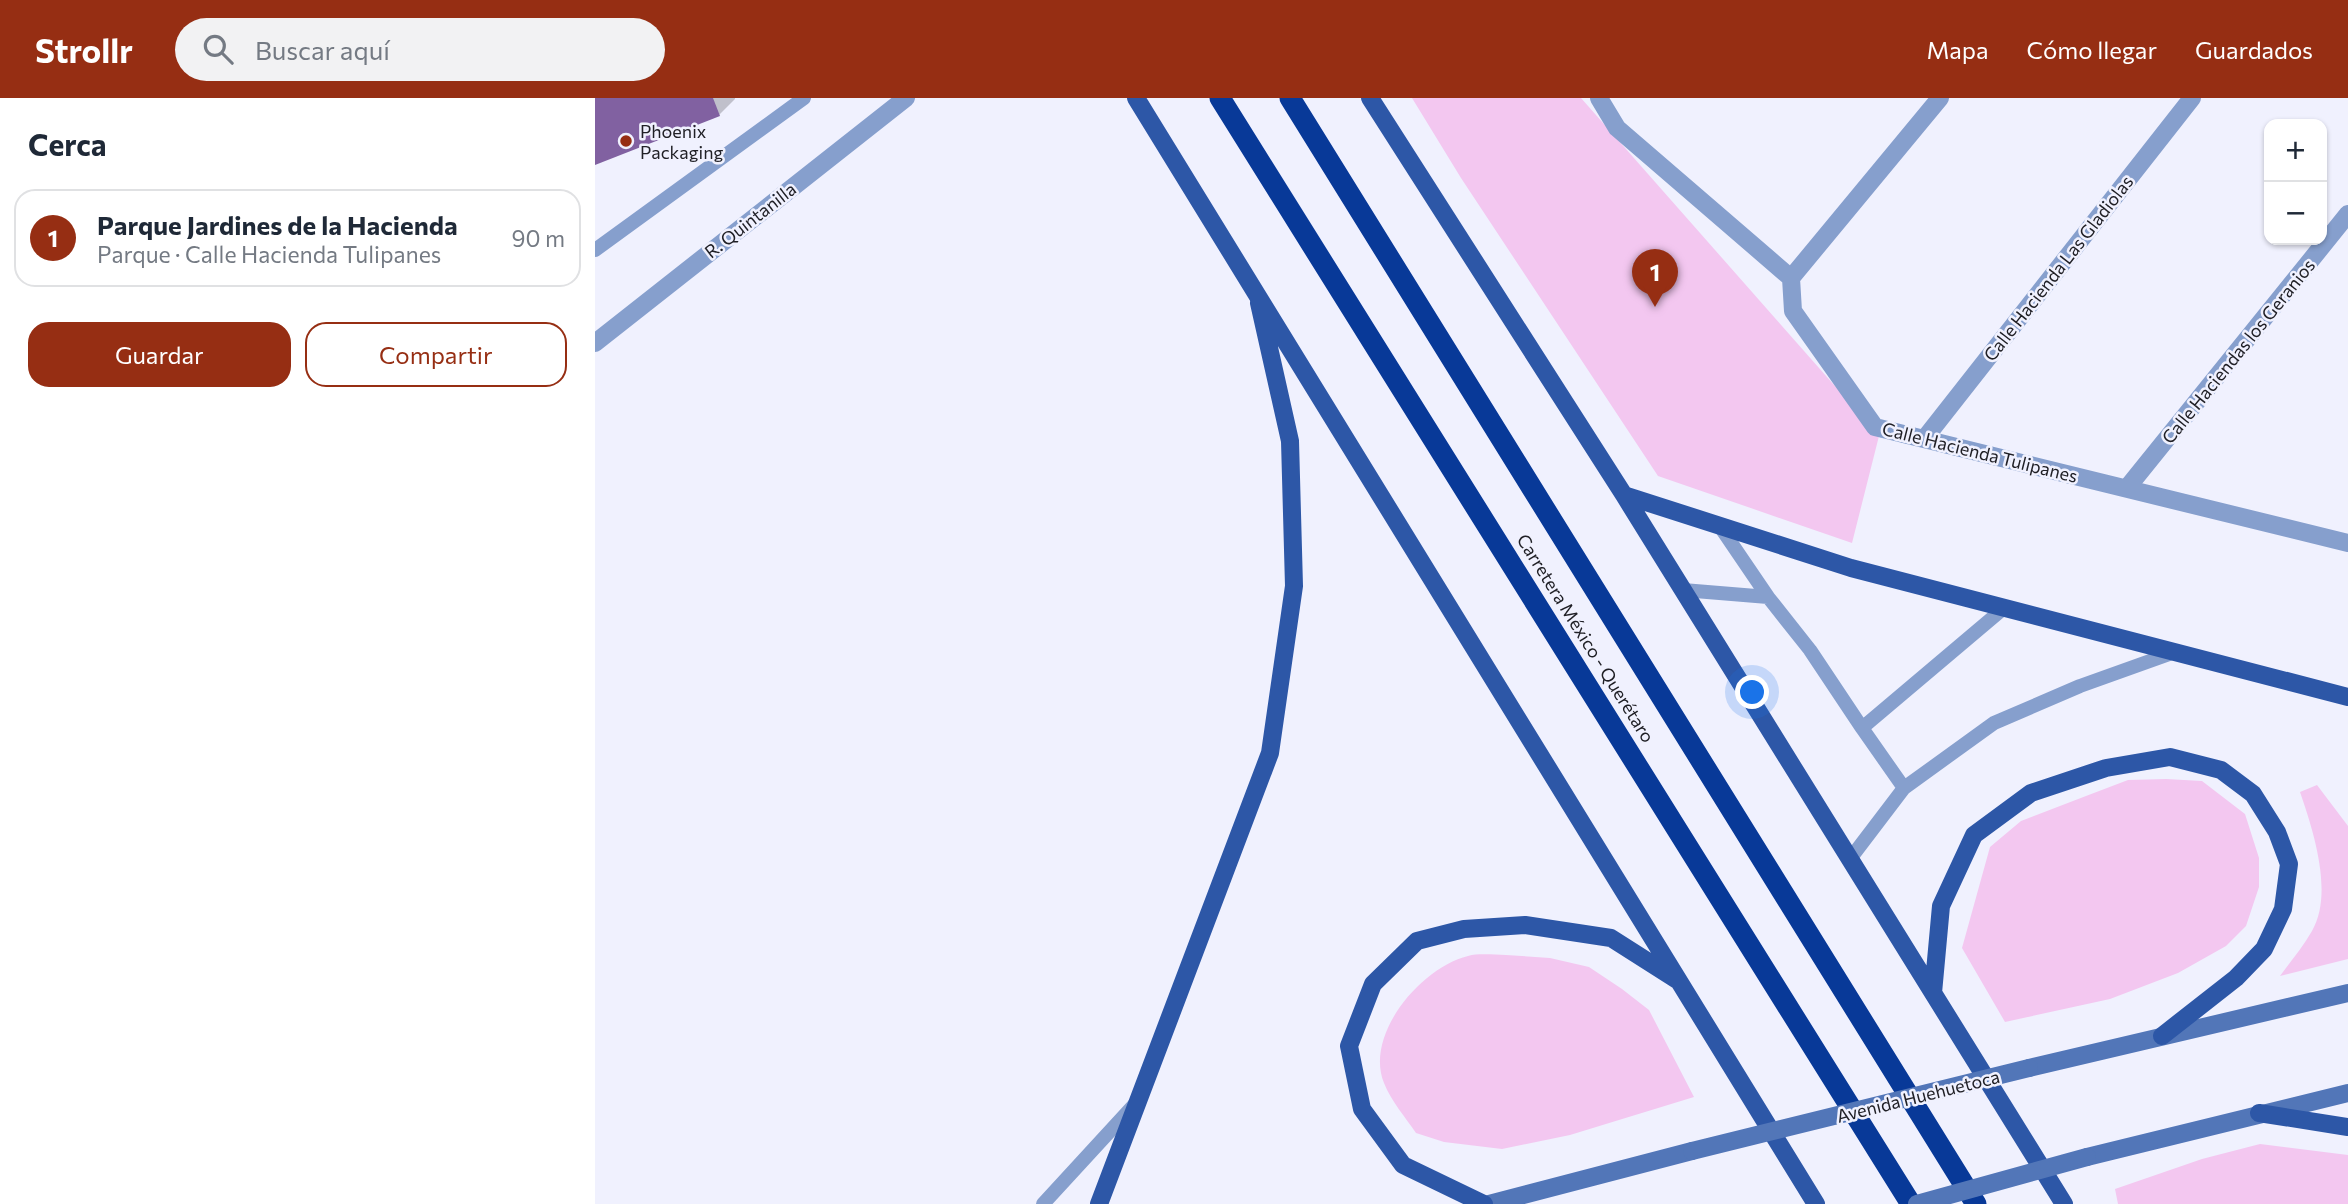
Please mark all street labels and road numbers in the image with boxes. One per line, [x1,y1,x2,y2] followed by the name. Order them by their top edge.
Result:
[1979,171,2137,365] street label: Calle Hacienda Las Gladiolas
[700,178,800,262] street label: R. Quintanilla
[2157,254,2319,448] street label: Calle Haciendas los Geranios
[1880,417,2080,487] street label: Calle Hacienda Tulipanes
[1513,530,1659,746] street label: Carretera México - Querétaro
[1834,1065,2002,1127] street label: Avenida Huehuetoca

